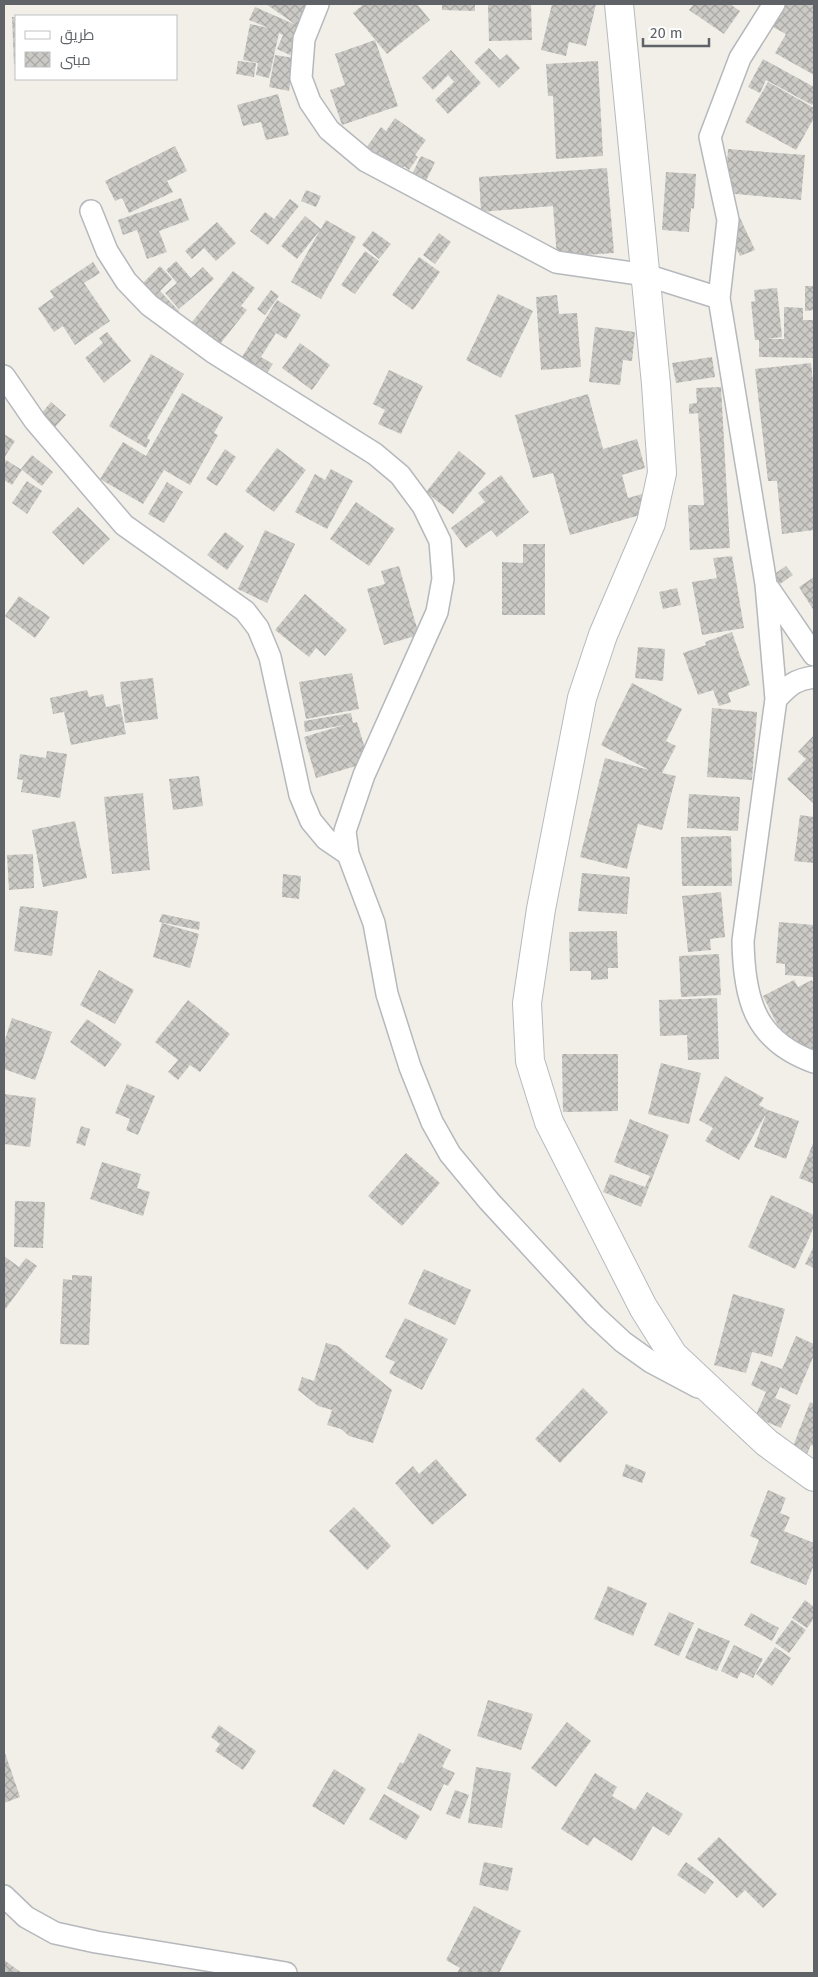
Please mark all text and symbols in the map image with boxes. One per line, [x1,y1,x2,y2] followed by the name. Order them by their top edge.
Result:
[15,15,178,80] legend
[643,15,709,47] scale bar
[650,24,683,42] text: 20 m
[60,26,94,45] text: طريق
[60,51,91,70] text: مبنى

